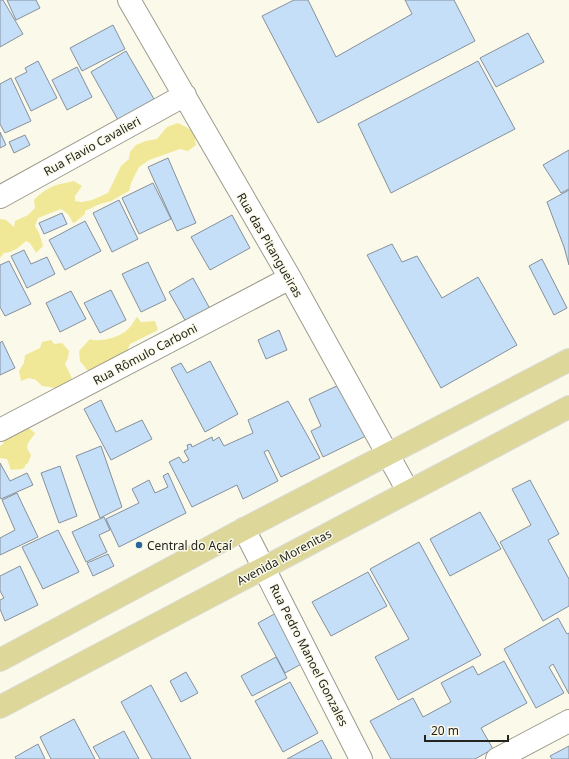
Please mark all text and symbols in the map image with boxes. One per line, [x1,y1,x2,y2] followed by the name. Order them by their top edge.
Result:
[40,112,144,180] street label: Rua Flavio Cavalieri
[233,189,307,301] street label: Rua das Pitangueiras
[90,319,200,389] street label: Rua Rômulo Carboni
[234,525,335,589] street label: Avenida Morenitas
[147,537,233,554] place label: Central do Açaí
[134,540,144,550] marker: Central do Açaí
[266,581,353,729] street label: Rua Pedro Manoel Gonzales
[425,717,508,743] scale bar
[431,722,459,739] text: 20 m

